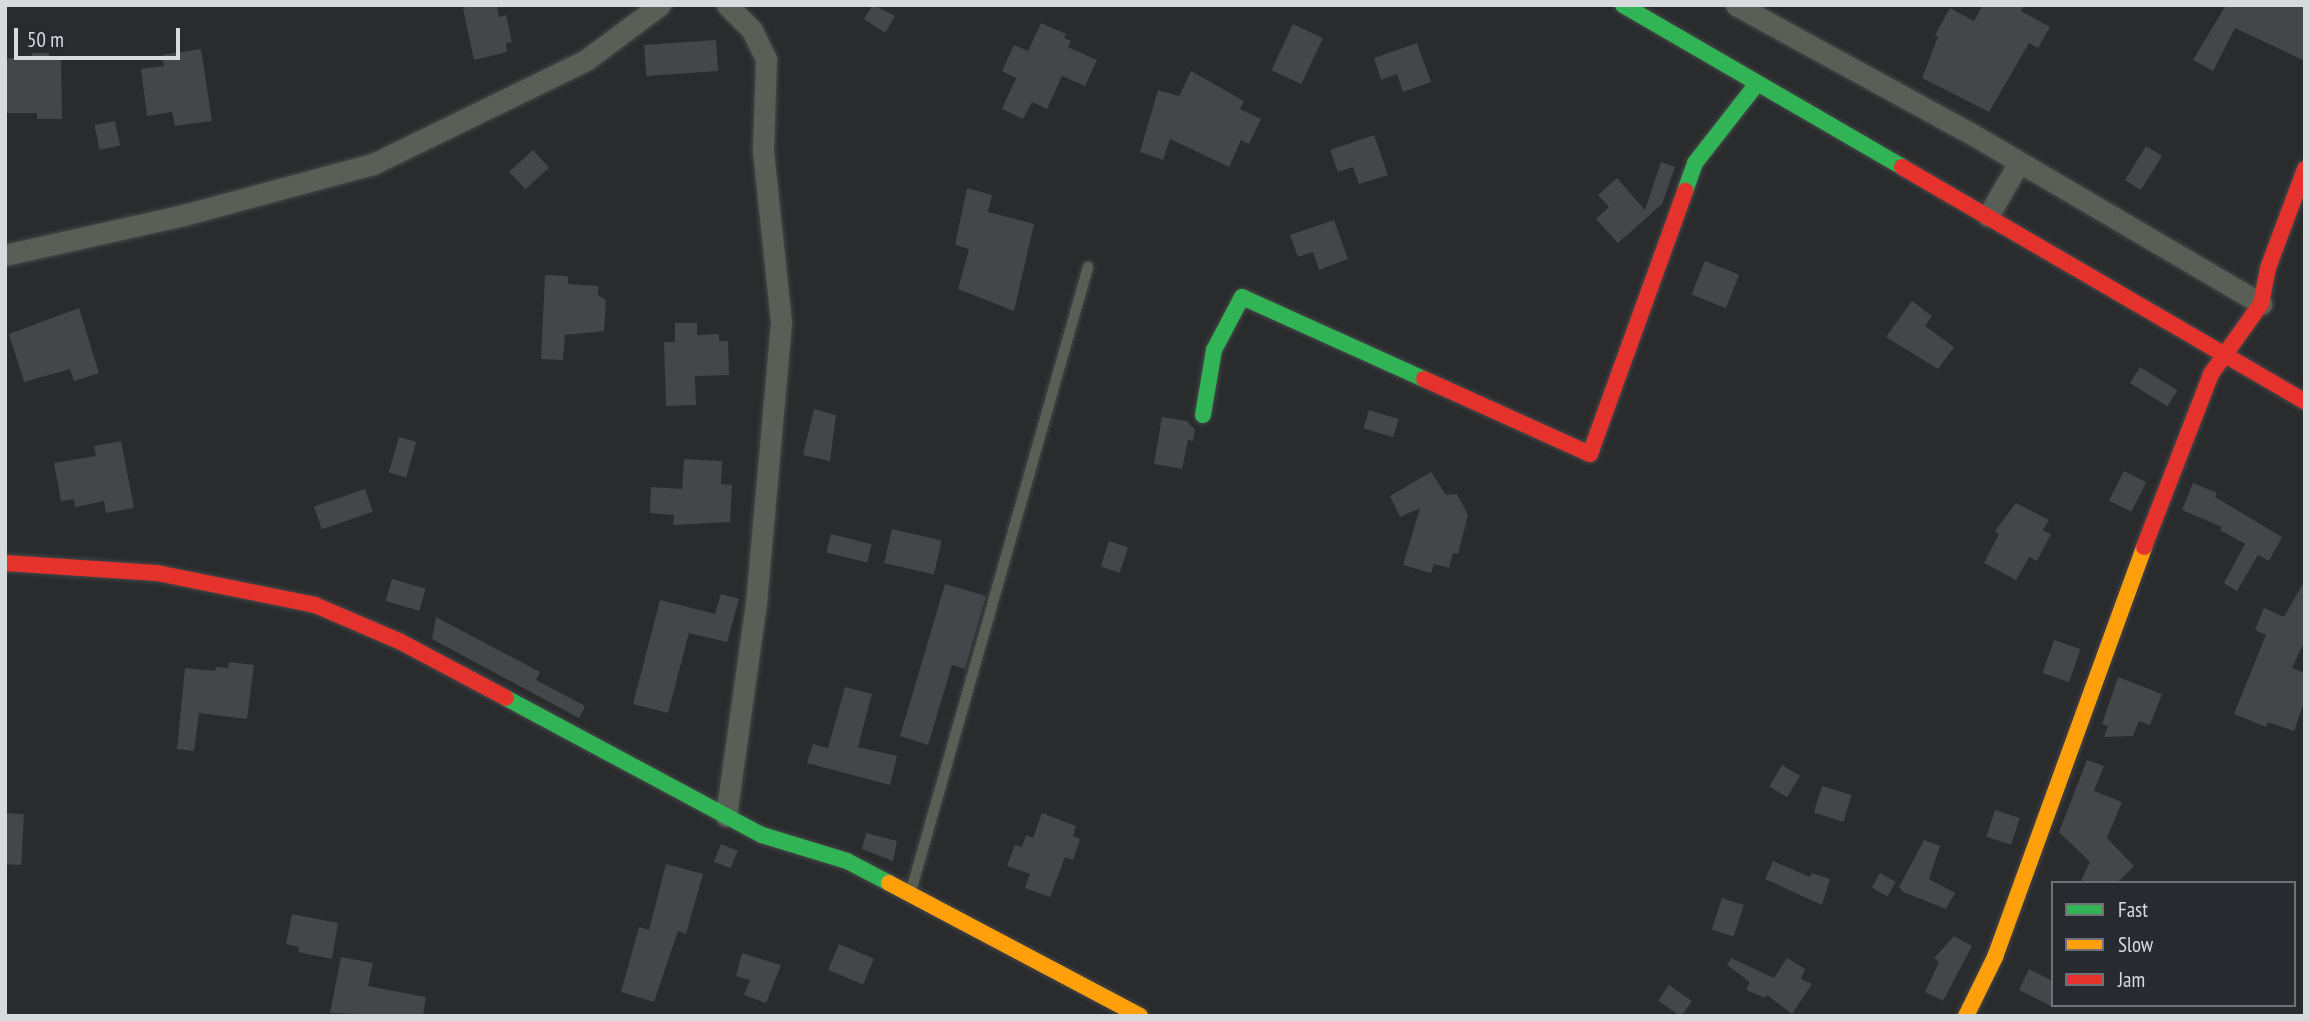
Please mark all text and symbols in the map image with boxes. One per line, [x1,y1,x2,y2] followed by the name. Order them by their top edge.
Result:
[18,14,184,58] scale bar
[27,26,64,53] text: 50 m
[2051,881,2296,1007] legend
[2118,896,2148,923] text: Fast
[2118,931,2153,958] text: Slow
[2118,966,2145,993] text: Jam

